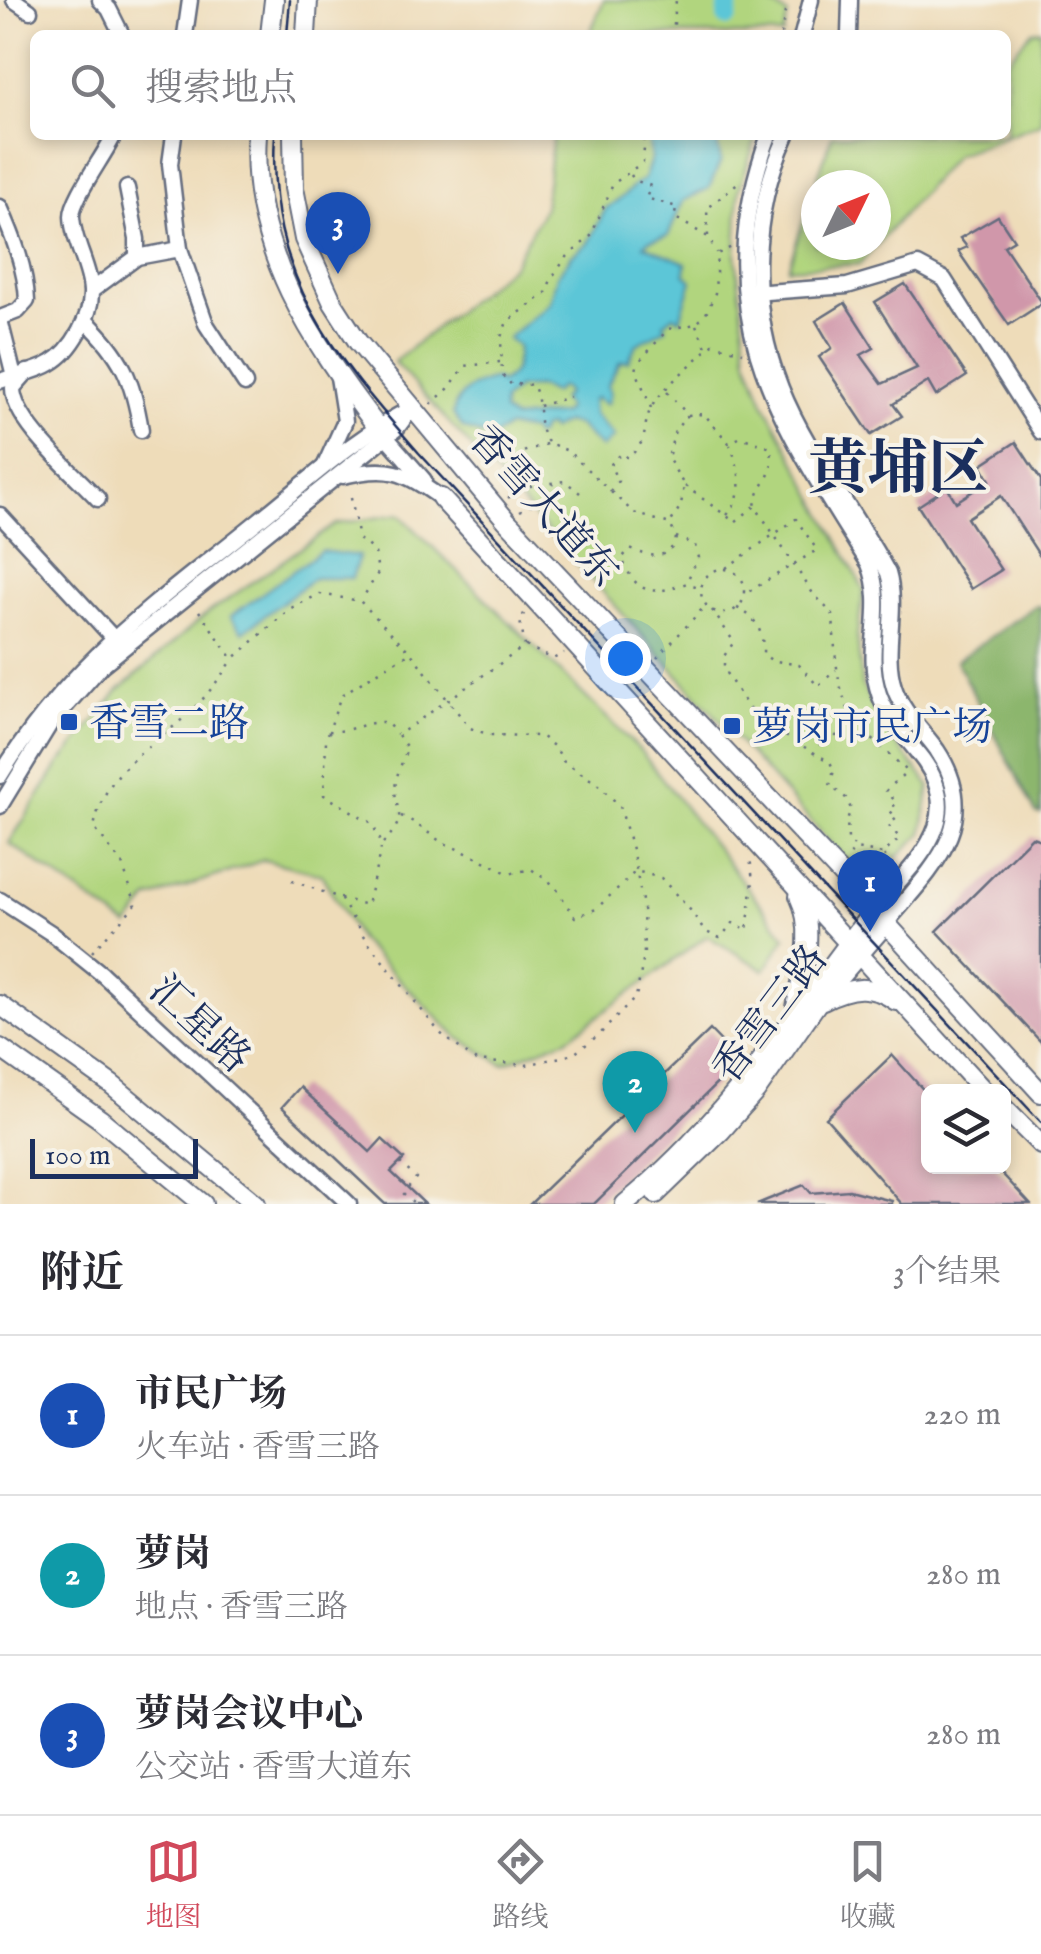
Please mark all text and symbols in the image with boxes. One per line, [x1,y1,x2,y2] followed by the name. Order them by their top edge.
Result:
[30,30,1011,140] search box
[65,58,120,113] icon: search
[145,66,297,114] text: 搜索地点
[801,170,891,260] north arrow
[306,192,370,274] pin: 3
[457,416,628,599] street label: 香雪大道东
[808,434,988,510] district label: 黄埔区
[600,633,651,684] your location
[89,700,249,751] place label: 香雪二路
[752,704,992,755] place label: 萝岗市民广场
[58,711,80,733] marker: 香雪二路
[721,715,743,737] marker: 萝岗市民广场
[838,850,902,932] pin: 1
[703,936,840,1094] street label: 香雪三路
[137,966,260,1085] street label: 汇星路
[602,1050,668,1133] pin: 2
[921,1084,1011,1174] map controls
[921,1084,1011,1174] button: layers
[30,1134,198,1178] scale bar
[45,1139,111,1174] text: 100 m
[40,1248,124,1301] text: 附近
[893,1253,1001,1294] text: 3个结果
[135,1372,287,1420] text: 市民广场
[67,1395,78,1436] text: 1
[924,1395,1001,1436] text: 220 m
[135,1428,380,1469] text: 火车站 · 香雪三路
[135,1532,211,1580] text: 萝岗
[65,1555,80,1596] text: 2
[926,1555,1001,1596] text: 280 m
[135,1588,348,1629] text: 地点 · 香雪三路
[135,1692,363,1740] text: 萝岗会议中心
[67,1715,78,1756] text: 3
[926,1715,1001,1756] text: 280 m
[135,1748,412,1789] text: 公交站 · 香雪大道东
[145,1834,202,1936] tab: 地图
[492,1834,549,1936] tab: 路线
[839,1834,896,1936] tab: 收藏

